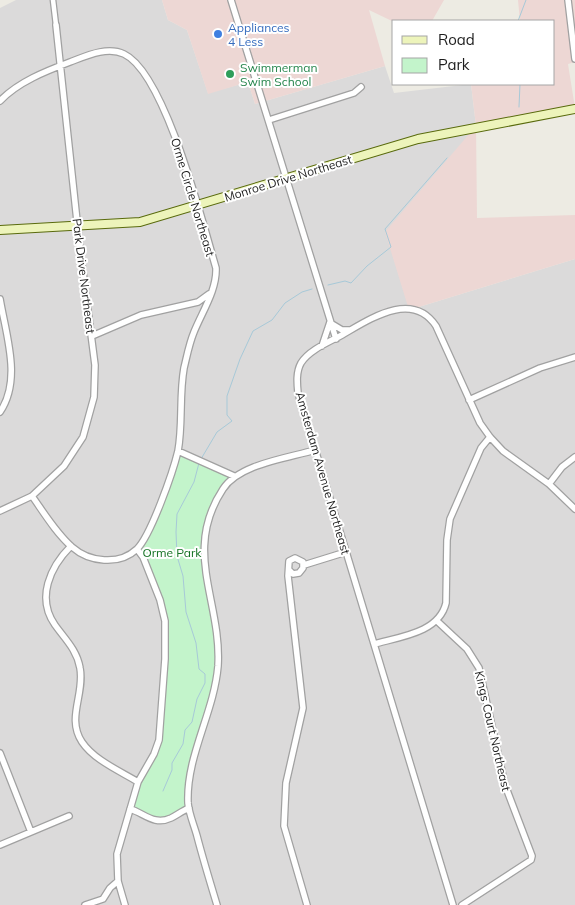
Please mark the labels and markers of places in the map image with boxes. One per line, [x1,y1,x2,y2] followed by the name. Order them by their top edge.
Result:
[228,20,290,49] place label: Appliances 4 Less
[212,28,224,40] marker: Appliances 4 Less
[240,60,317,89] place label: Swimmerman Swim School
[224,68,236,80] marker: Swimmerman Swim School

